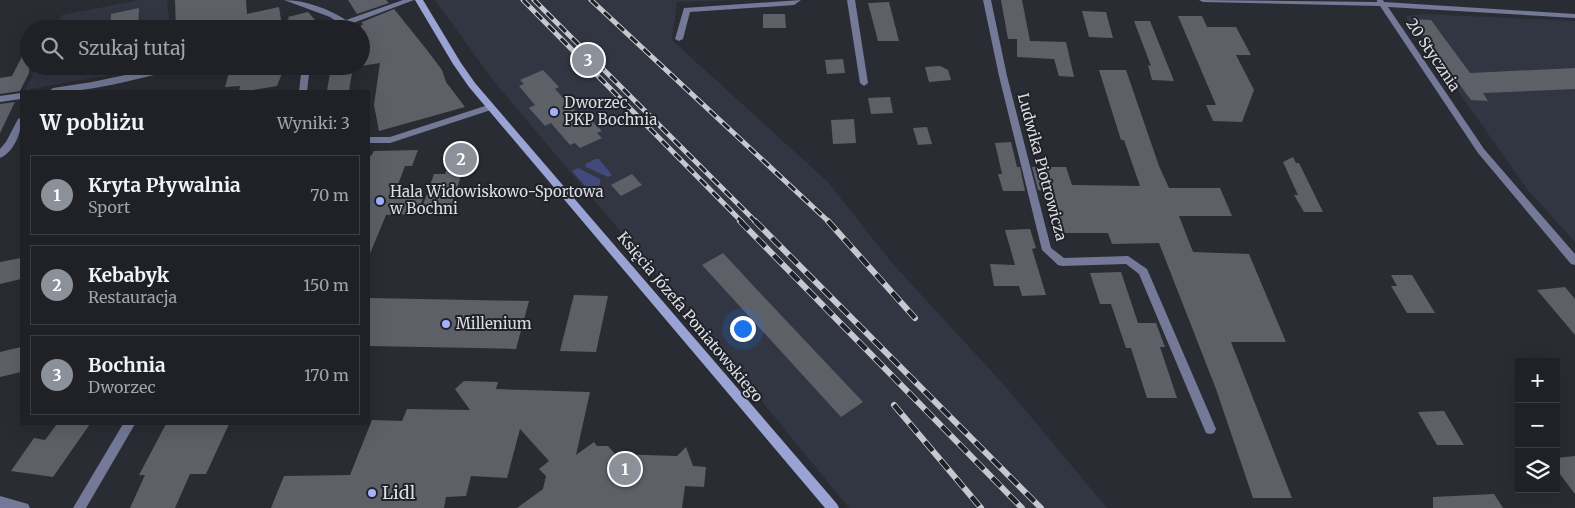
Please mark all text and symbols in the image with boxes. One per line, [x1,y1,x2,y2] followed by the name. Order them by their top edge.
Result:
[1402,15,1465,95] street label: 20 Stycznia
[20,20,370,75] search box
[38,34,66,62] icon: search
[78,36,186,60] text: Szukaj tutaj
[572,41,604,79] pin: 3
[1014,91,1071,243] street label: Ludwika Piotrowicza
[564,93,657,129] place label: Dworzec PKP Bochnia
[548,106,560,118] marker: Dworzec PKP Bochnia
[40,109,145,136] text: W pobliżu
[277,113,350,133] text: Wyniki: 3
[445,140,477,178] pin: 2
[88,173,241,197] text: Kryta Pływalnia
[389,182,604,218] place label: Hala Widowiskowo-Sportowa w Bochni
[53,185,61,205] text: 1
[310,185,349,205] text: 70 m
[374,195,386,207] marker: Hala Widowiskowo-Sportowa w Bochni
[88,197,130,217] text: Sport
[613,228,767,406] street label: Księcia Józefa Poniatowskiego
[88,263,169,287] text: Kebabyk
[52,275,62,295] text: 2
[303,275,349,295] text: 150 m
[88,287,177,307] text: Restauracja
[456,314,532,333] place label: Millenium
[730,316,756,342] your location
[440,318,452,330] marker: Millenium
[88,353,166,377] text: Bochnia
[1515,358,1560,493] map controls
[1515,358,1560,403] button: +
[52,365,62,385] text: 3
[304,365,349,385] text: 170 m
[88,377,156,397] text: Dworzec
[1515,403,1560,448] button: −
[1515,448,1560,493] button: layers
[609,450,641,488] pin: 1
[382,481,416,504] place label: Lidl
[366,487,378,499] marker: Lidl

